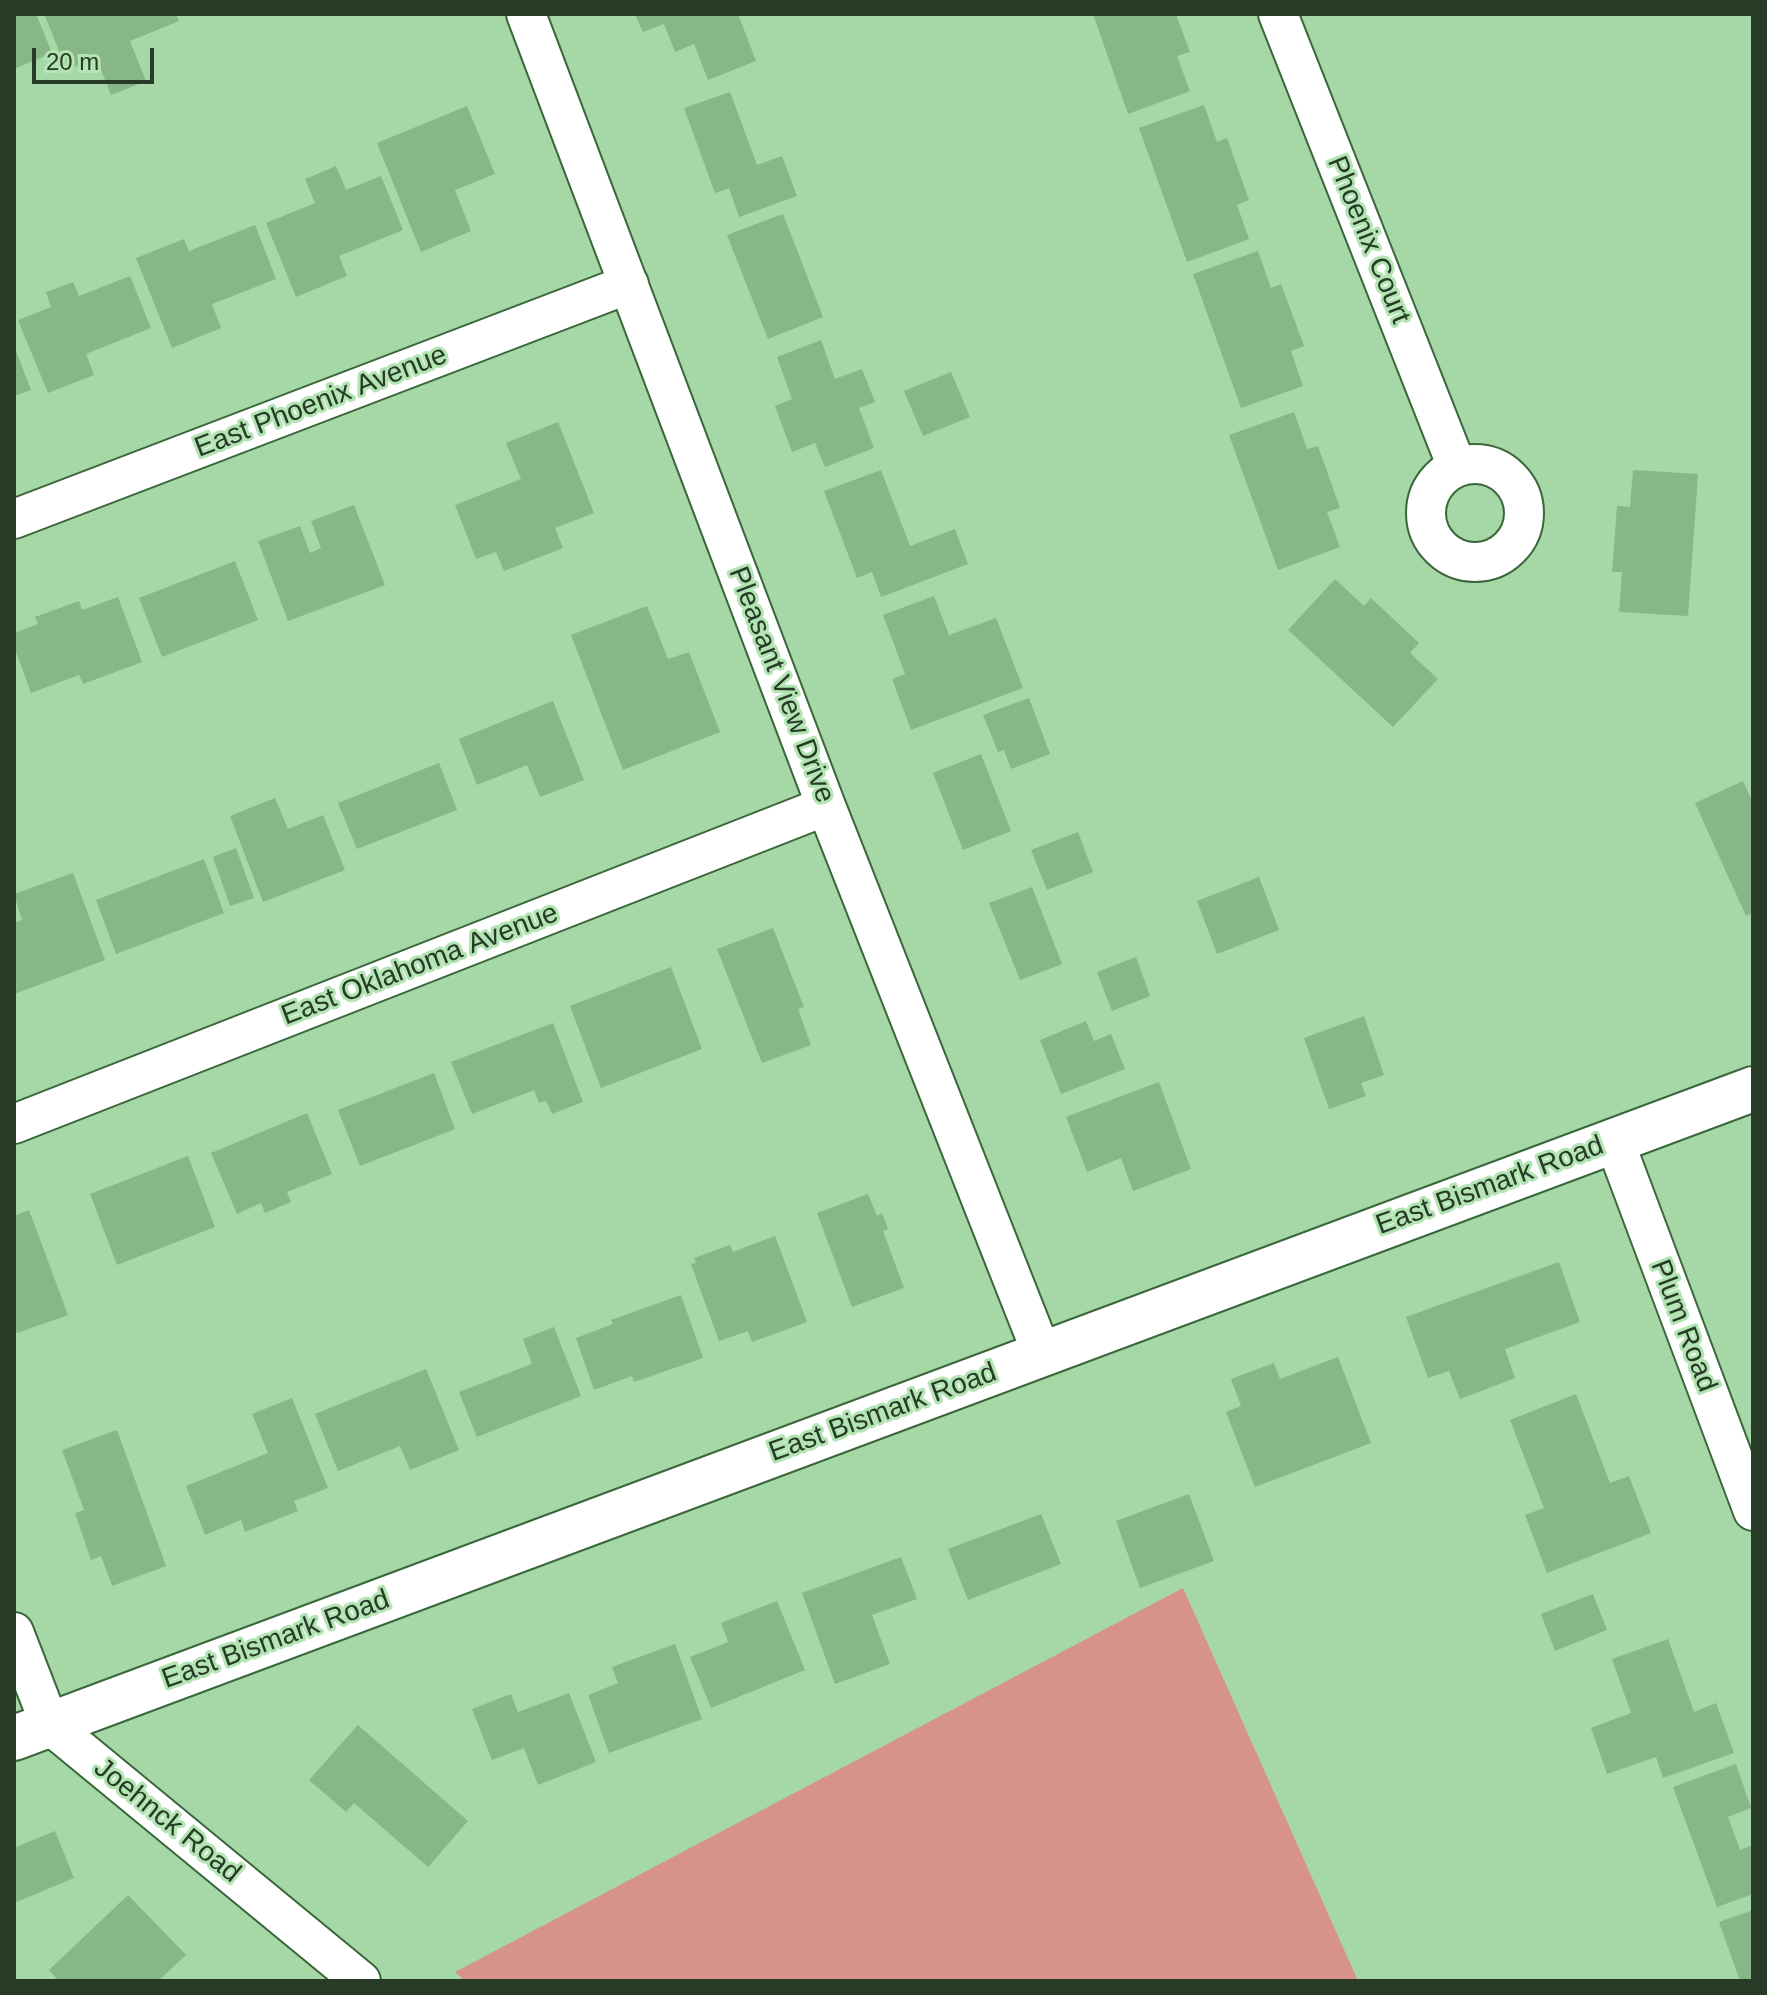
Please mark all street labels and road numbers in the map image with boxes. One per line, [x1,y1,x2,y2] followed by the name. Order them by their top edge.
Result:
[1319,151,1417,329] street label: Phoenix Court
[190,338,452,466] street label: East Phoenix Avenue
[721,562,841,808] street label: Pleasant View Drive
[277,897,563,1033] street label: East Oklahoma Avenue
[1372,1129,1608,1243] street label: East Bismark Road
[1642,1255,1724,1397] street label: Plum Road
[765,1356,1001,1470] street label: East Bismark Road
[158,1583,394,1697] street label: East Bismark Road
[87,1752,247,1890] street label: Joehnck Road

